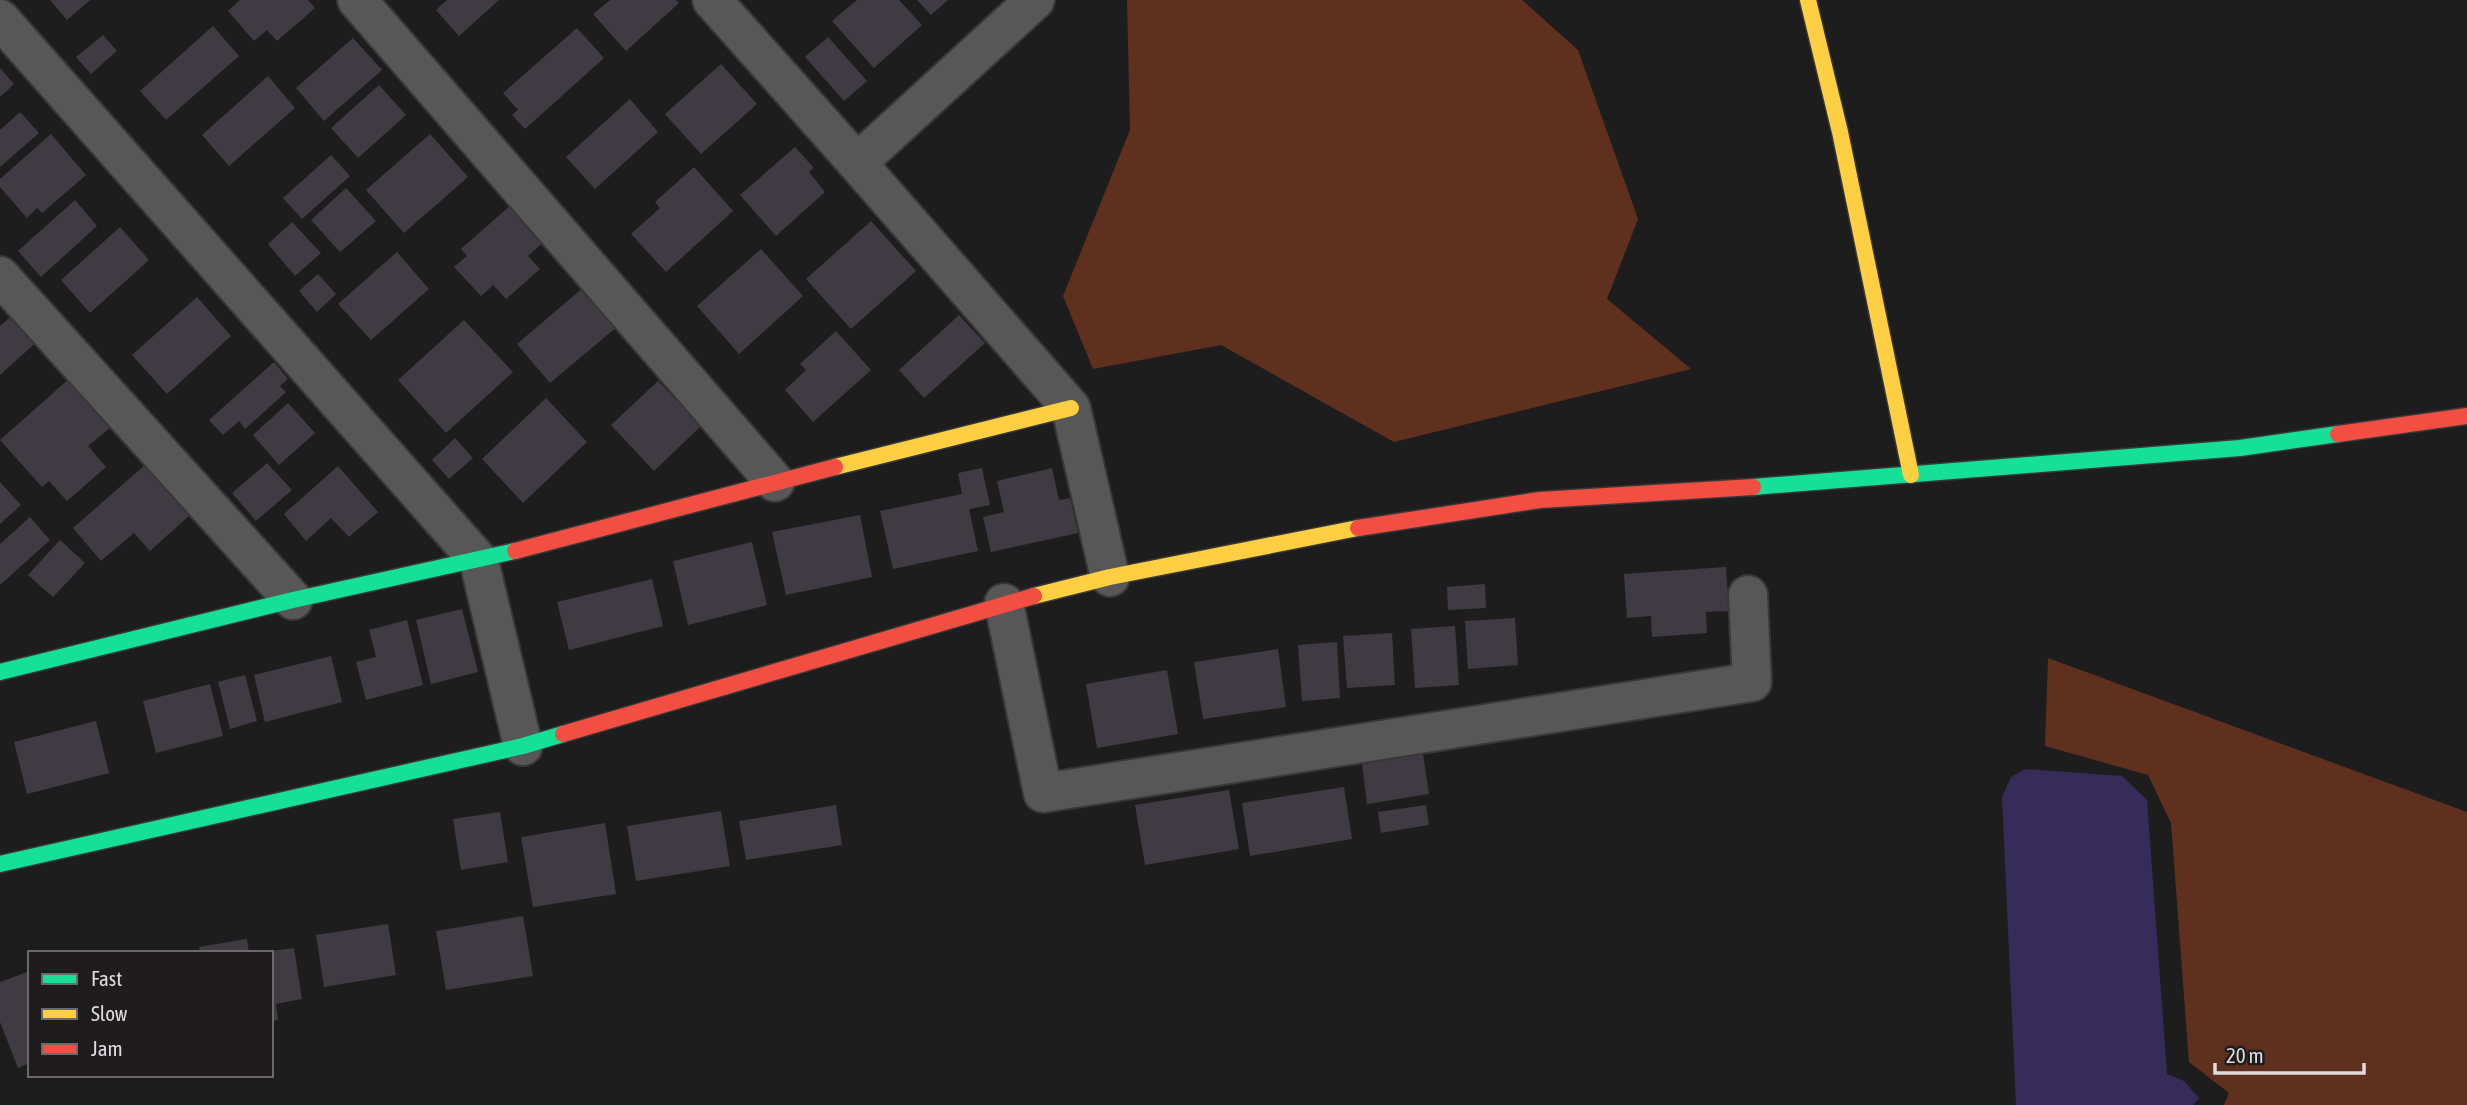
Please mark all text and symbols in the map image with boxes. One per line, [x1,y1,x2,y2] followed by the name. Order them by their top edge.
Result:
[28,951,273,1077] legend
[91,966,122,990] text: Fast
[91,1001,128,1025] text: Slow
[2215,1032,2364,1076] scale bar
[91,1036,123,1060] text: Jam
[2226,1043,2264,1067] text: 20 m

